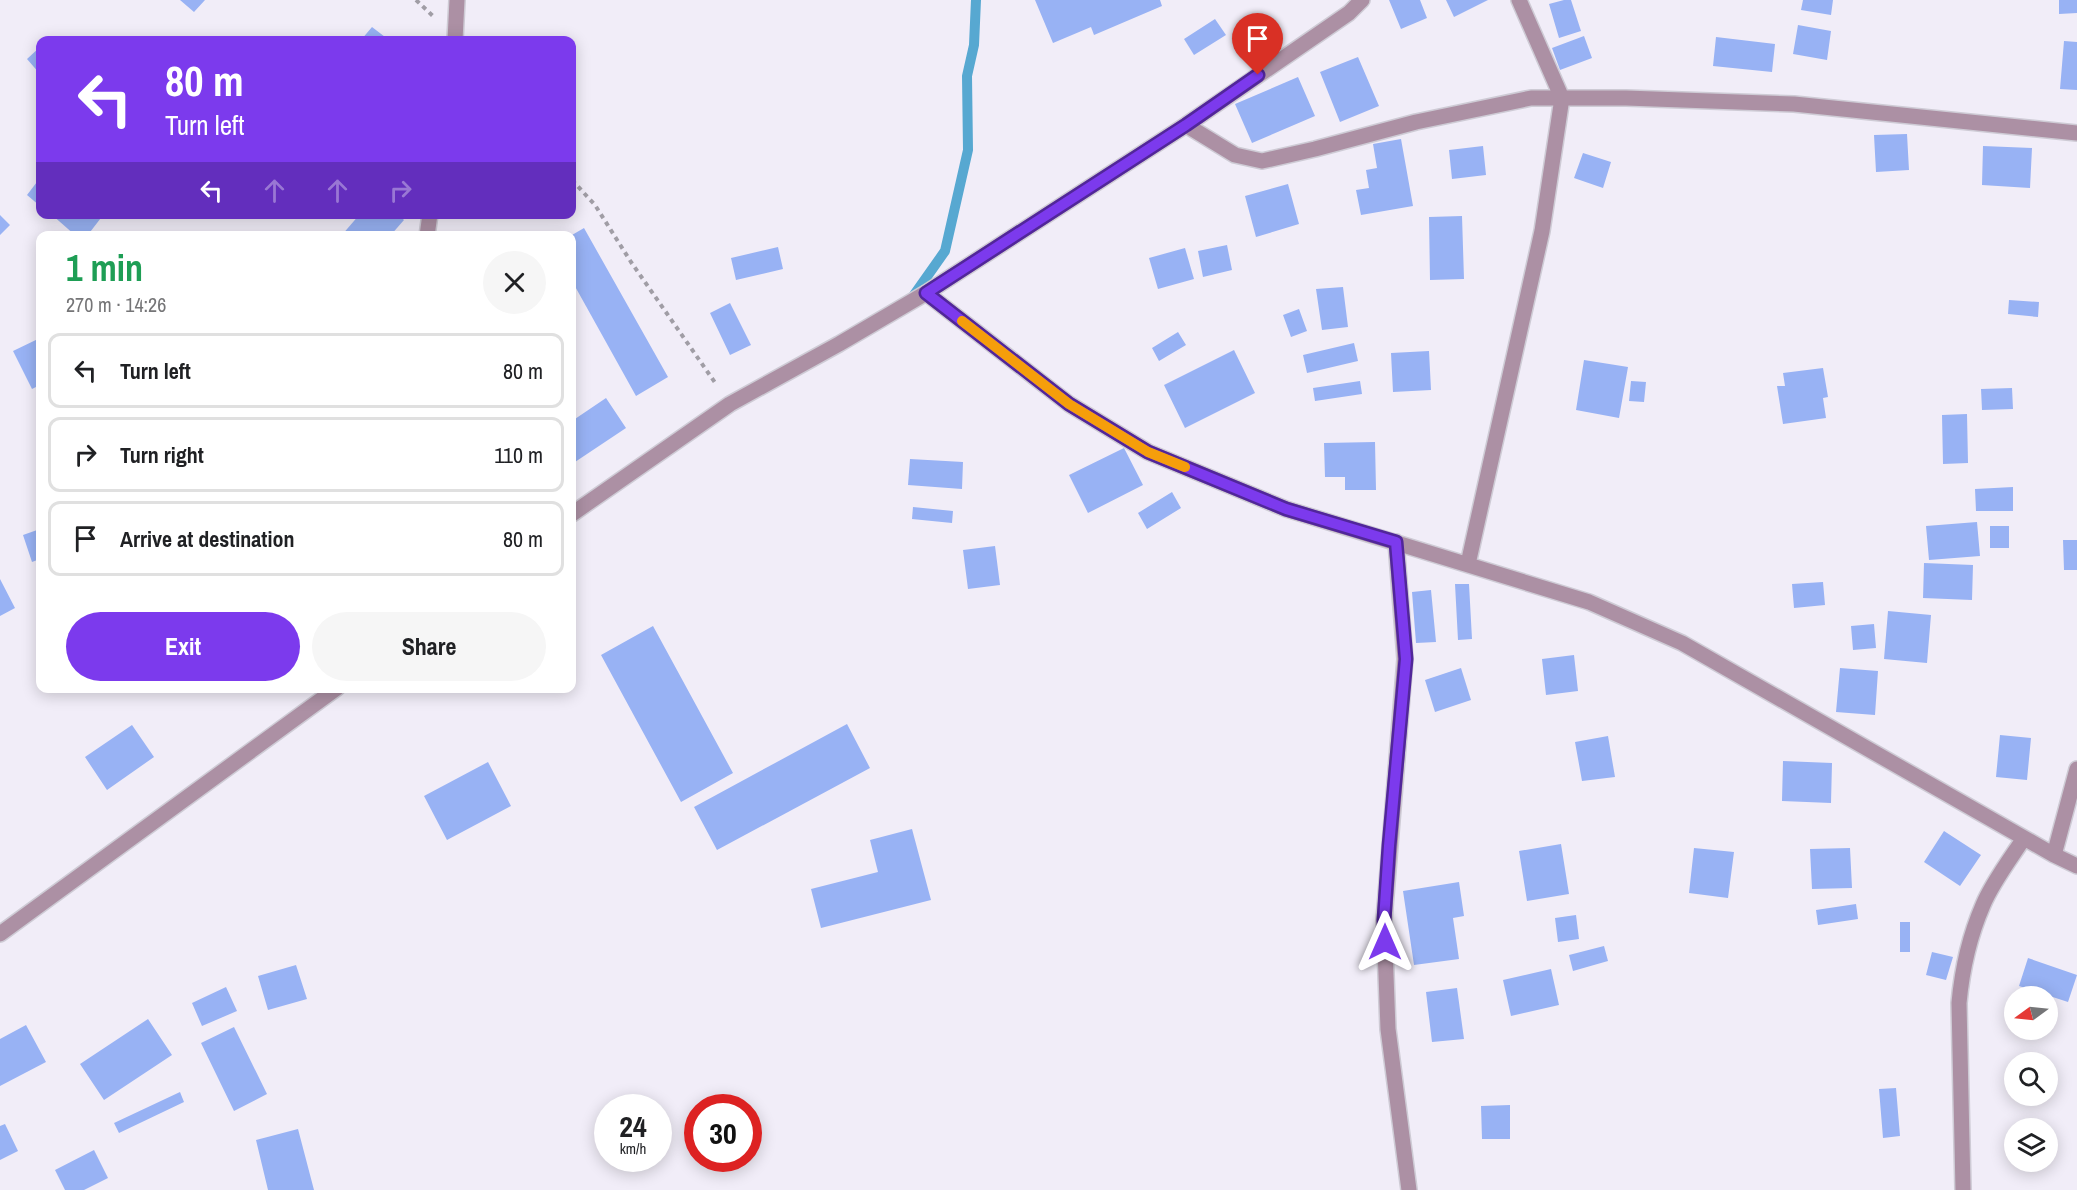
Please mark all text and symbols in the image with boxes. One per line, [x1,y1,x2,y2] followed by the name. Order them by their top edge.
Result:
[1232,13,1283,75] pin
[1241,22,1274,55] icon: arrive
[165,53,244,109] text: 80 m
[66,60,144,138] icon: left
[165,107,244,143] text: Turn left
[195,174,228,207] icon: left
[258,174,291,207] icon: ahead
[321,174,354,207] icon: ahead
[384,174,417,207] icon: right
[66,244,143,292] text: 1 min
[483,251,546,314] button: close
[66,291,166,318] text: 270 m · 14:26
[69,354,102,387] icon: left
[120,356,191,386] text: Turn left
[503,356,543,386] text: 80 m
[69,438,102,471] icon: right
[120,440,204,470] text: Turn right
[494,440,543,470] text: 110 m
[69,522,102,555] icon: arrive
[120,524,294,554] text: Arrive at destination
[503,524,543,554] text: 80 m
[66,612,300,681] button: Exit
[312,612,546,681] button: Share
[1353,910,1417,974] position arrow
[2004,986,2058,1040] north arrow
[2004,986,2058,1172] map controls
[2004,1052,2058,1106] button: search
[684,1094,762,1172] speed limit sign: 30
[619,1106,647,1146] text: 24
[2004,1118,2058,1172] button: layers
[620,1138,646,1159] text: km/h

